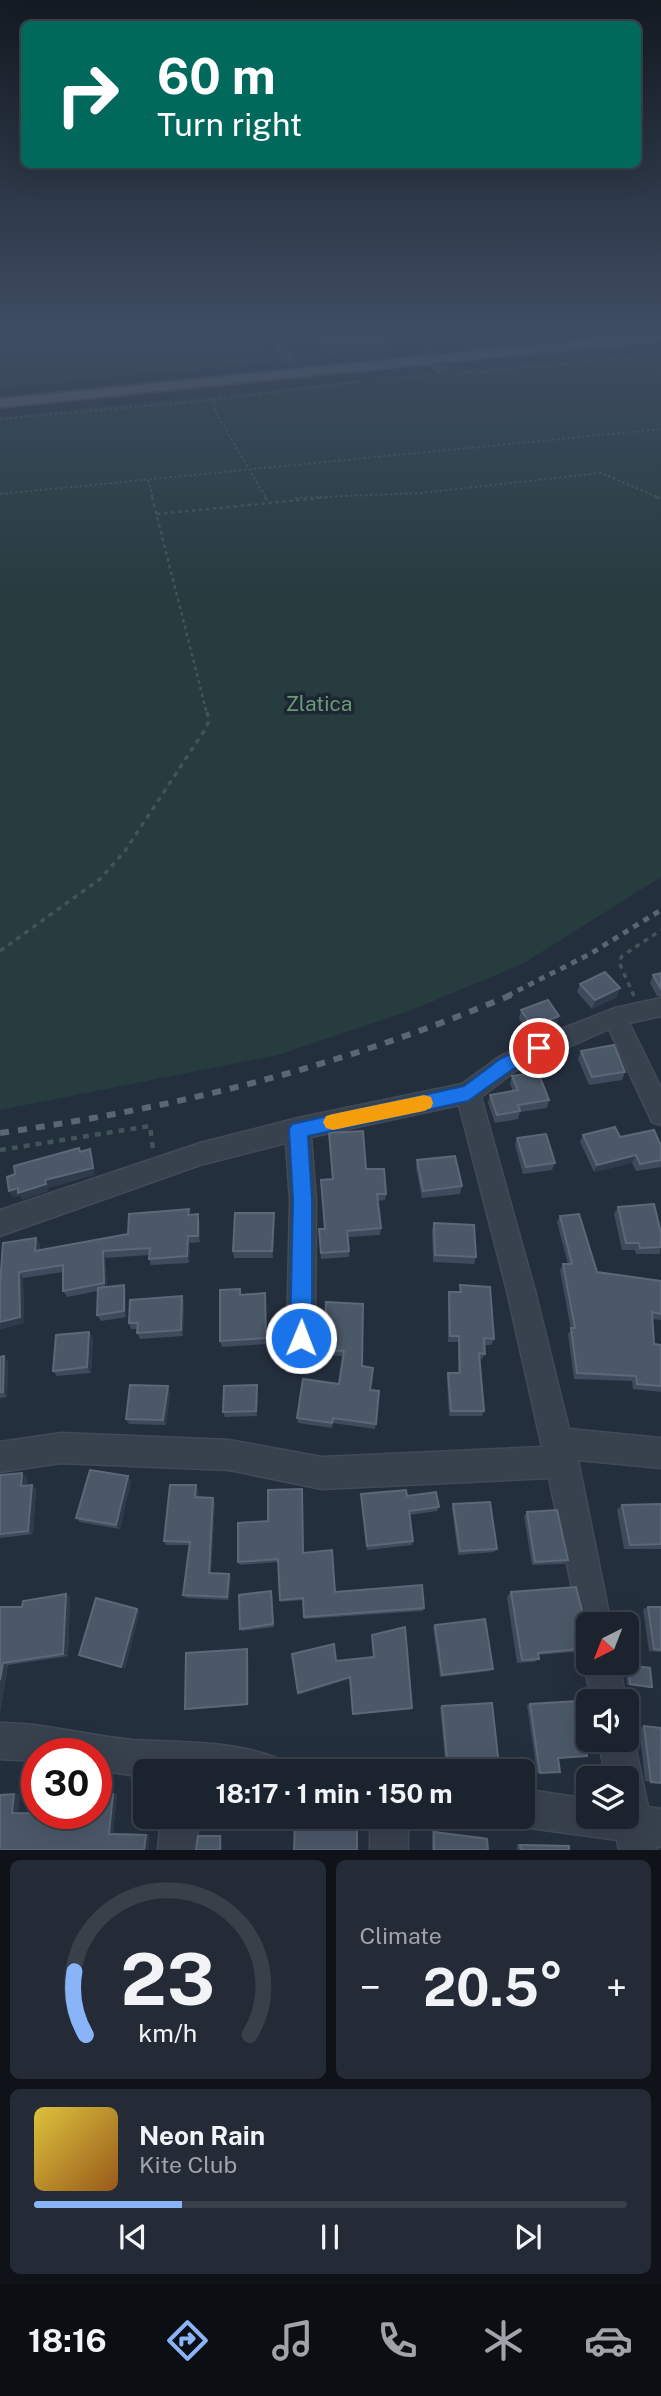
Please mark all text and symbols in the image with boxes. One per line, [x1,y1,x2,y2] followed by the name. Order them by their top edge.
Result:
[157,47,276,105] text: 60 m
[42,49,133,140] icon: right
[157,106,302,143] text: Turn right
[286,691,352,716] park label: Zlatica
[509,1018,569,1078] pin
[520,1029,558,1067] icon: arrive
[264,1301,338,1375] position arrow
[576,1612,639,1675] north arrow
[576,1612,639,1829] map controls
[576,1689,639,1752] button: sound
[21,1738,112,1829] speed limit sign: 30
[576,1766,639,1829] button: layers
[215,1778,453,1809] text: 18:17 · 1 min · 150 m
[360,1922,442,1949] text: Climate
[120,1937,215,2022] text: 23
[423,1957,563,2018] text: 20.5°
[360,1965,381,2010] text: −
[606,1965,627,2010] text: +
[138,2018,197,2048] text: km/h
[139,2120,265,2151] text: Neon Rain
[139,2151,237,2178] text: Kite Club
[114,2218,152,2256] icon: previous
[311,2218,349,2256] icon: pause
[509,2218,547,2256] icon: next
[163,2316,212,2365] icon: directions
[268,2316,317,2365] icon: music
[373,2316,422,2365] icon: phone
[479,2316,528,2365] icon: climate
[584,2316,633,2365] icon: car
[28,2322,107,2359] text: 18:16

